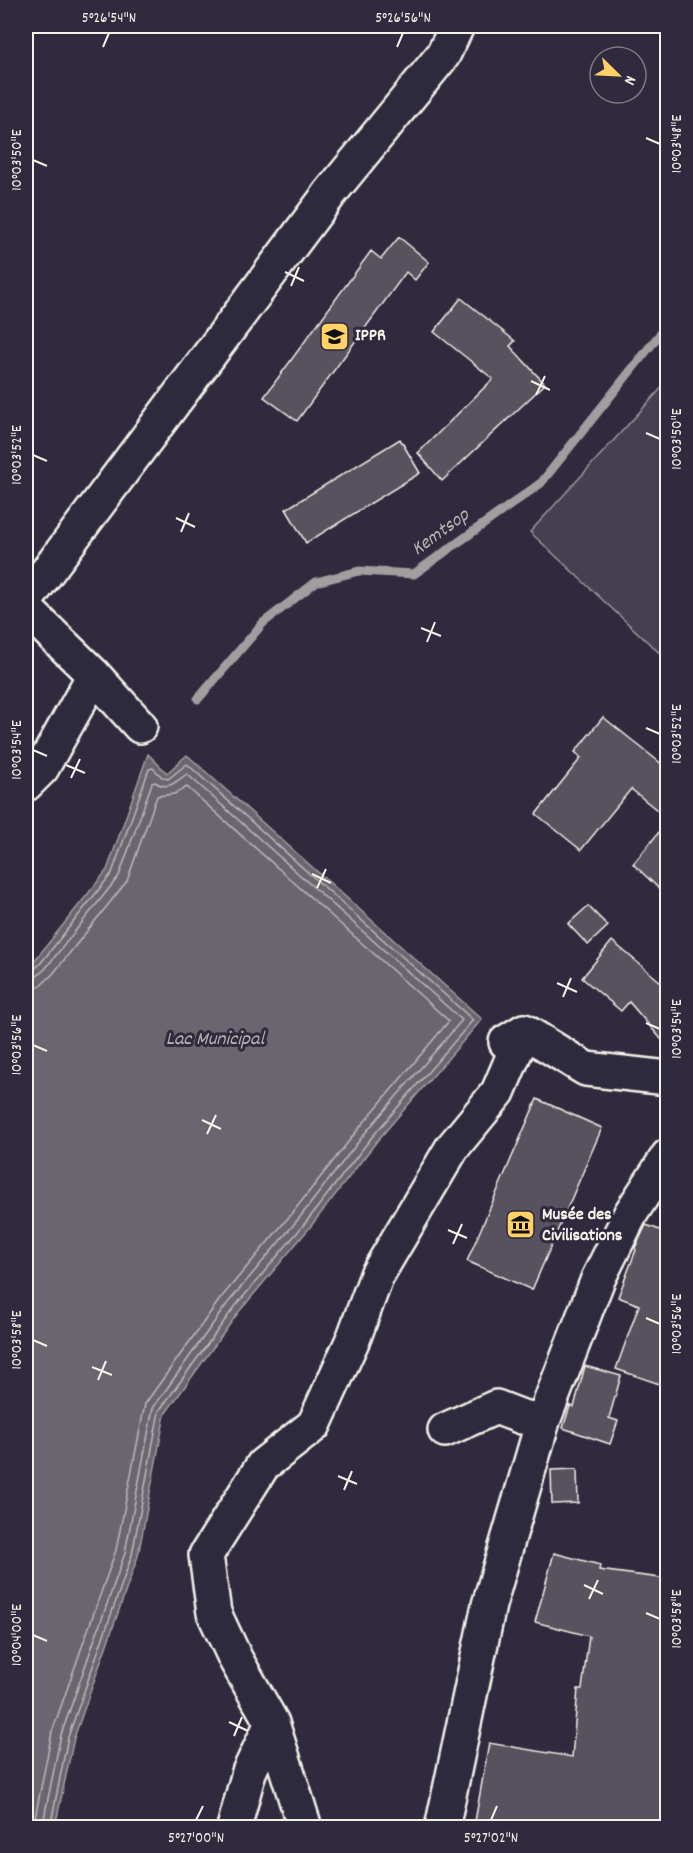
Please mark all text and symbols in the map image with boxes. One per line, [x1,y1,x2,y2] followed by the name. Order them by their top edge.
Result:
[82,8,136,30] text: 5°26'54"N
[375,8,431,30] text: 5°26'56"N
[588,45,648,105] north arrow
[617,72,642,88] text: N
[667,115,689,173] text: 10°03'48"E
[7,129,29,191] text: 10°03'50"E
[318,320,350,352] school or university icon: IPPR
[355,324,386,349] place label: IPPR
[667,408,689,470] text: 10°03'50"E
[7,425,29,485] text: 10°03'52"E
[406,502,476,564] water label: Kemtsop
[667,704,689,764] text: 10°03'52"E
[7,720,29,780] text: 10°03'54"E
[667,999,689,1059] text: 10°03'54"E
[7,1015,29,1075] text: 10°03'56"E
[166,1026,266,1054] water label: Lac Municipal
[542,1203,623,1249] place label: Musée des Civilisations
[505,1209,537,1241] museum icon: Musée des Civilisations
[667,1294,689,1354] text: 10°03'56"E
[7,1310,29,1370] text: 10°03'58"E
[667,1589,689,1649] text: 10°03'58"E
[7,1604,29,1666] text: 10°04'00"E
[168,1828,224,1850] text: 5°27'00"N
[464,1828,518,1850] text: 5°27'02"N

